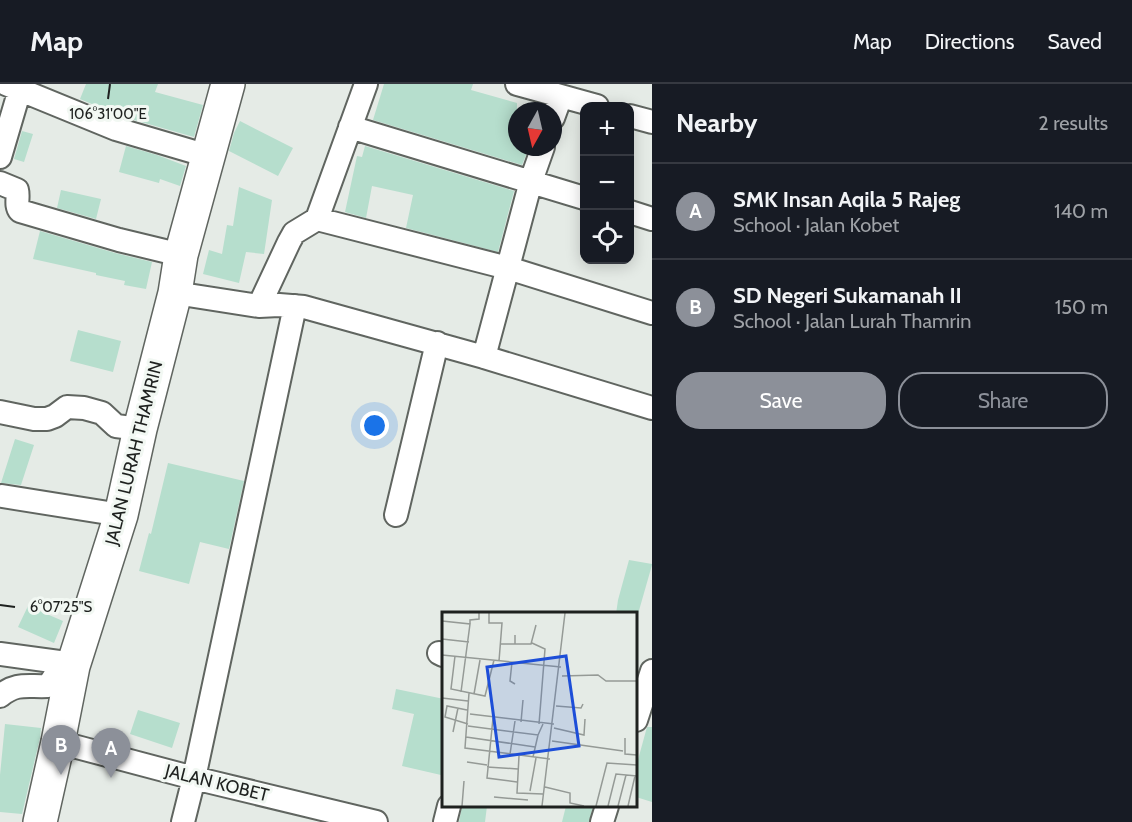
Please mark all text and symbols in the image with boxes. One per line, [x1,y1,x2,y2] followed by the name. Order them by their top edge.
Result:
[30,24,83,58] text: Map
[853,29,892,54] text: Map
[925,29,1014,54] text: Directions
[1047,29,1102,54] text: Saved
[508,102,562,156] north arrow
[580,102,634,264] map controls
[580,102,634,156] button: +
[69,105,147,123] text: 106°31'00"E
[676,107,757,139] text: Nearby
[1038,111,1108,135] text: 2 results
[580,156,634,210] button: −
[733,186,960,213] text: SMK Insan Aqila 5 Rajeg
[689,199,702,223] text: A
[1054,199,1108,223] text: 140 m
[580,210,634,264] button: locate
[733,213,899,237] text: School · Jalan Kobet
[733,282,962,309] text: SD Negeri Sukamanah II
[689,295,702,319] text: B
[1055,295,1108,319] text: 150 m
[733,309,971,333] text: School · Jalan Lurah Thamrin
[100,359,168,548] street label: JALAN LURAH THAMRIN
[676,372,886,429] button: Save
[898,372,1108,429] button: Share
[360,411,389,440] your location
[30,598,93,616] text: 6°07'25"S
[442,612,637,807] inset map
[42,726,80,775] pin: B
[92,728,130,778] pin: A
[162,759,272,807] street label: JALAN KOBET

